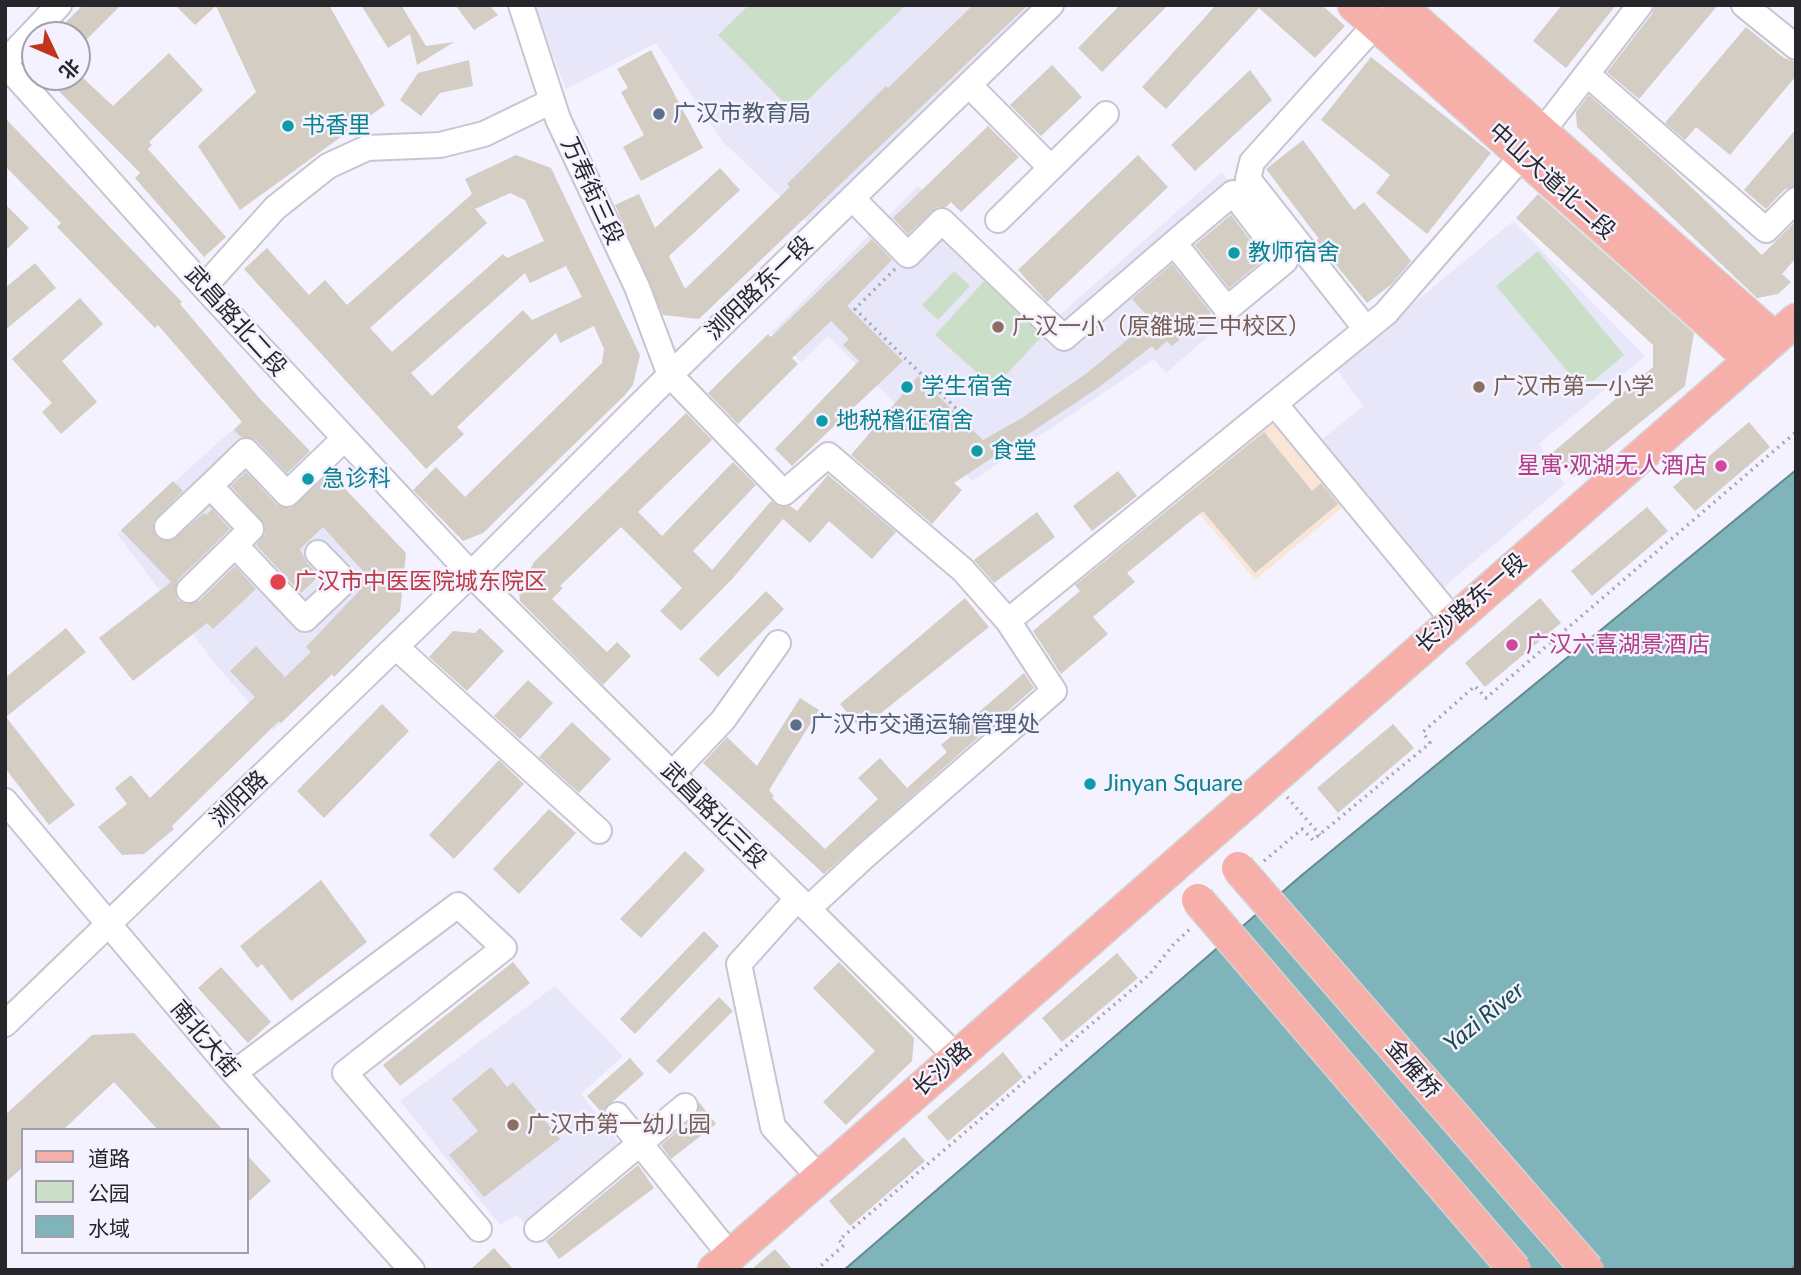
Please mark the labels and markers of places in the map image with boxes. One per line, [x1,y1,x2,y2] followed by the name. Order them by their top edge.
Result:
[673,100,811,128] place label: 广汉市教育局
[651,106,667,122] marker: 广汉市教育局
[302,112,371,140] place label: 书香里
[280,118,296,134] marker: 书香里
[1248,239,1340,267] place label: 教师宿舍
[1226,245,1242,261] marker: 教师宿舍
[1012,313,1311,341] place label: 广汉一小（原雒城三中校区）
[990,319,1006,335] marker: 广汉一小（原雒城三中校区）
[921,373,1013,401] place label: 学生宿舍
[1493,373,1654,401] place label: 广汉市第一小学
[899,379,915,395] marker: 学生宿舍
[1471,379,1487,395] marker: 广汉市第一小学
[836,407,974,435] place label: 地税稽征宿舍
[814,413,830,429] marker: 地税稽征宿舍
[991,437,1037,465] place label: 食堂
[969,443,985,459] marker: 食堂
[1517,452,1707,480] place label: 星寓·观湖无人酒店
[1713,458,1729,474] marker: 星寓·观湖无人酒店
[322,465,391,493] place label: 急诊科
[300,471,316,487] marker: 急诊科
[294,568,547,596] place label: 广汉市中医医院城东院区
[268,572,288,592] marker: 广汉市中医医院城东院区
[1526,631,1710,659] place label: 广汉六喜湖景酒店
[1504,637,1520,653] marker: 广汉六喜湖景酒店
[810,711,1040,739] place label: 广汉市交通运输管理处
[788,717,804,733] marker: 广汉市交通运输管理处
[1104,770,1243,798] place label: Jinyan Square
[1082,776,1098,792] marker: Jinyan Square
[527,1111,711,1139] place label: 广汉市第一幼儿园
[505,1117,521,1133] marker: 广汉市第一幼儿园

